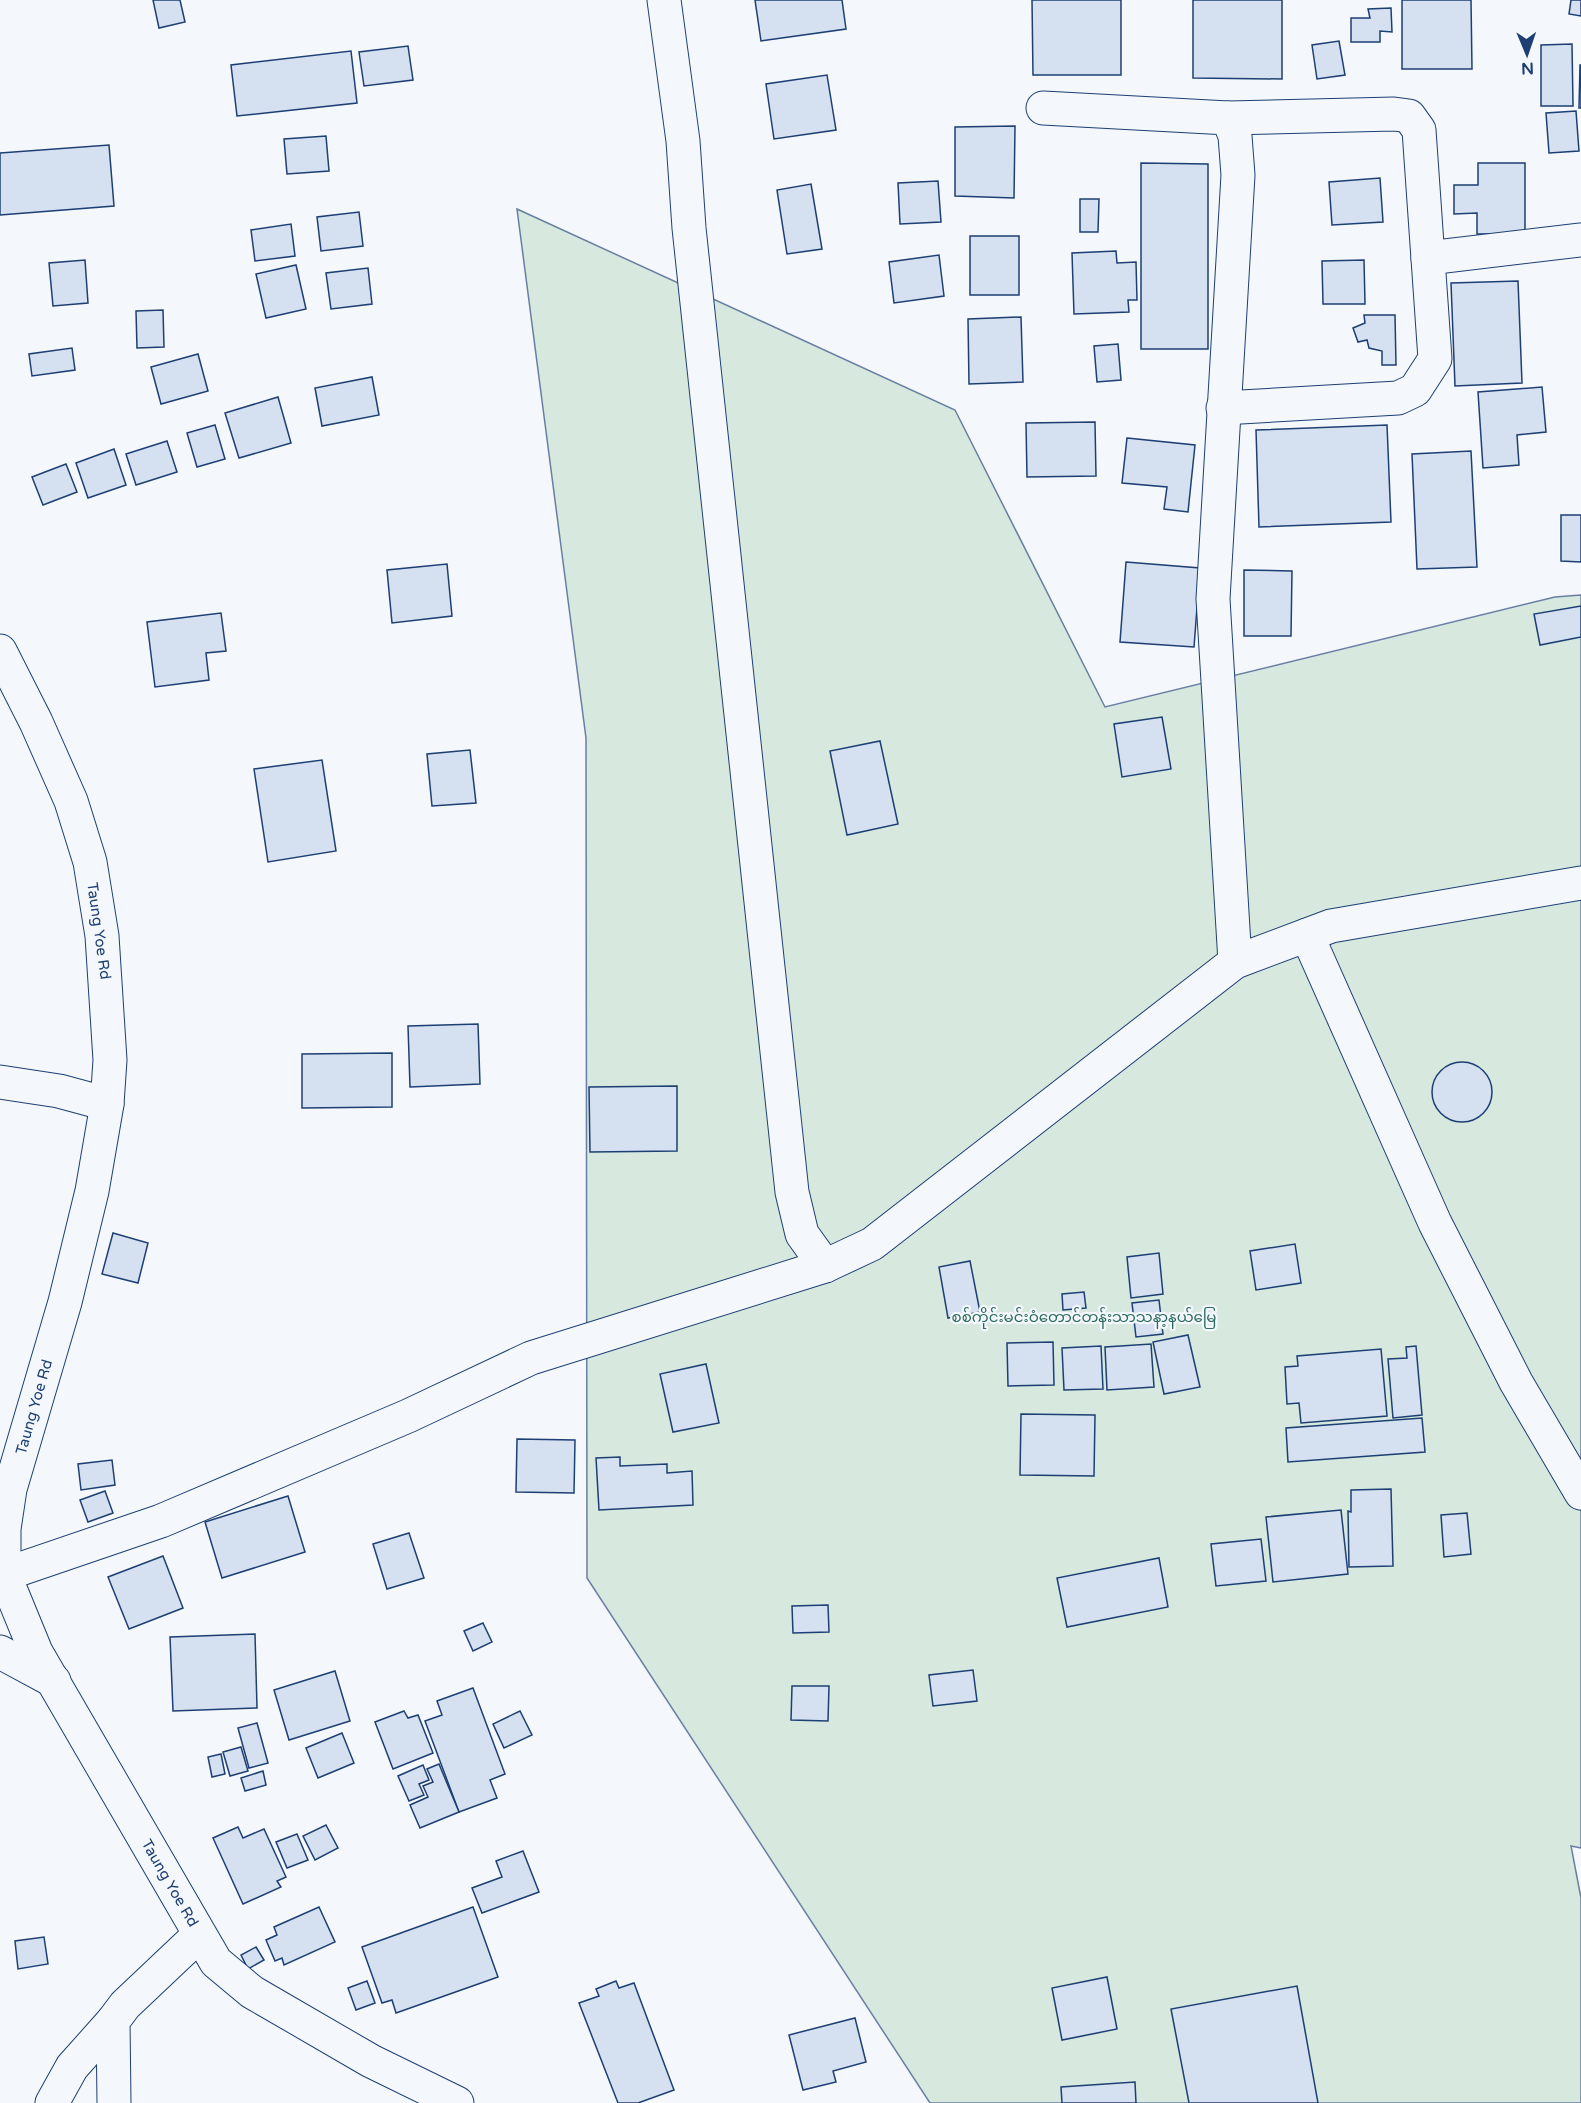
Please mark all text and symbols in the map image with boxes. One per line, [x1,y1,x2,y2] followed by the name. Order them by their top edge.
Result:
[1497,24,1557,84] north arrow
[1521,58,1534,78] text: N
[83,881,115,981] street label: Taung Yoe Rd
[952,1307,1216,1329] park label: စစ်ကိုင်းမင်းဝံတောင်တန်းသာသနာ့နယ်မြေ
[12,1357,56,1457] street label: Taung Yoe Rd
[138,1836,202,1930] street label: Taung Yoe Rd

